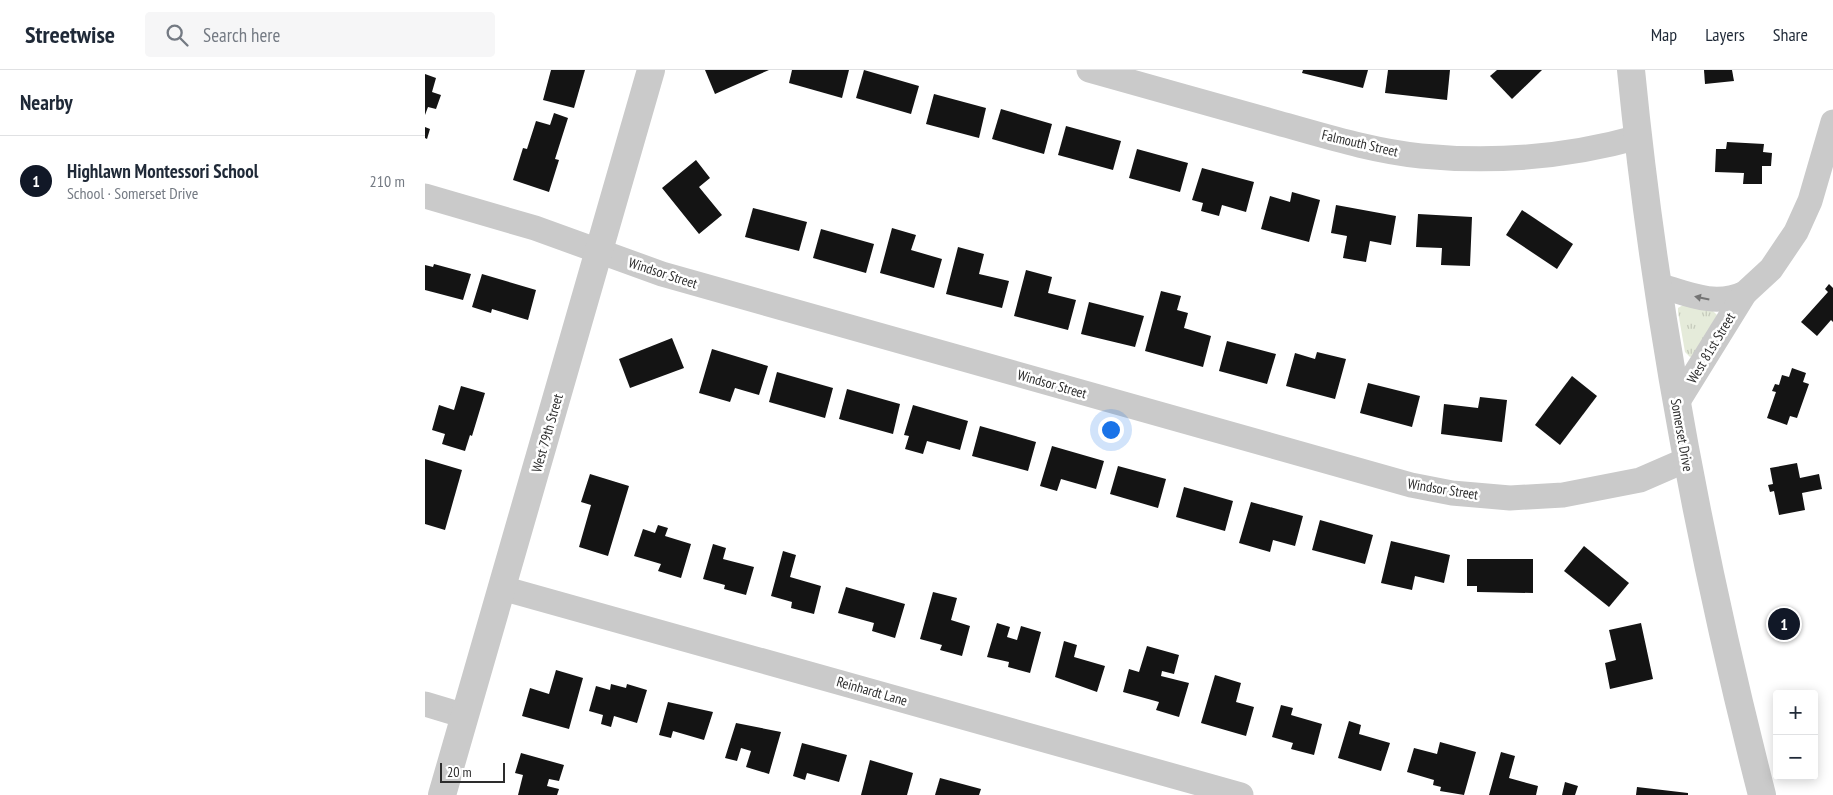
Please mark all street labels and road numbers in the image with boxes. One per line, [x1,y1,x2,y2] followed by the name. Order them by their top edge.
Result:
[1320,125,1400,161] street label: Falmouth Street
[626,253,700,293] street label: Windsor Street
[1683,309,1739,387] street label: West 81st Street
[1015,366,1089,403] street label: Windsor Street
[527,392,567,474] street label: West 79th Street
[1667,397,1697,473] street label: Somerset Drive
[1406,475,1480,503] street label: Windsor Street
[835,672,910,710] street label: Reinhardt Lane

